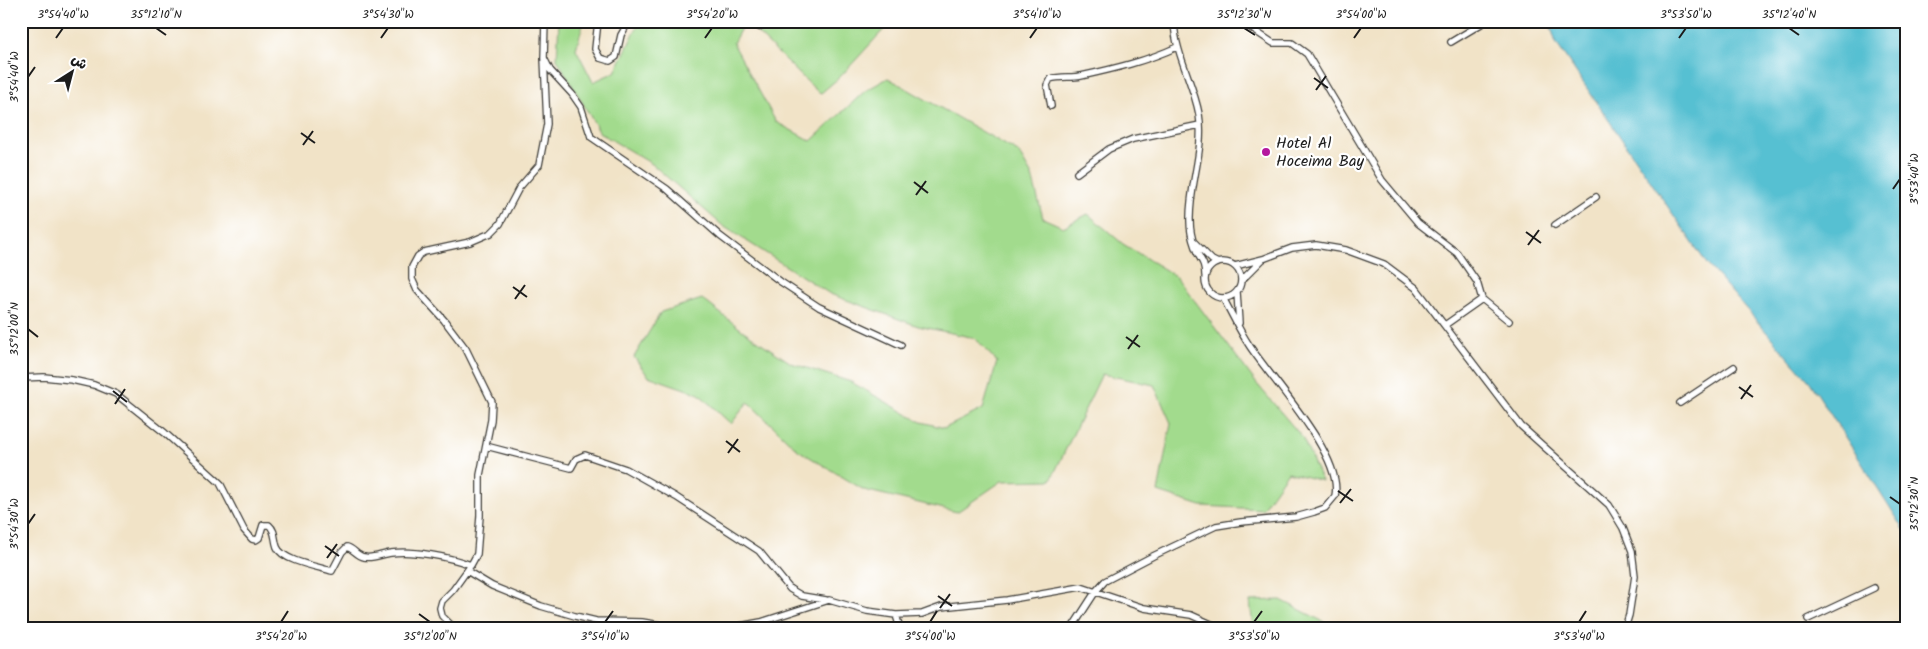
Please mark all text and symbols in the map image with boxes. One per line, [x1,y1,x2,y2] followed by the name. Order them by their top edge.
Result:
[37,5,89,24] text: 3°54'40"W
[130,5,182,24] text: 35°12'10"N
[362,5,414,24] text: 3°54'30"W
[686,5,738,24] text: 3°54'20"W
[1013,5,1061,24] text: 3°54'10"W
[1217,5,1271,24] text: 35°12'30"N
[1335,5,1387,24] text: 3°54'00"W
[1660,5,1712,24] text: 3°53'50"W
[1762,5,1816,24] text: 35°12'40"N
[48,48,98,98] north arrow
[66,49,92,76] text: ش
[5,51,24,103] text: 3°54'40"W
[1276,131,1364,174] place label: Hotel Al Hoceima Bay
[1260,146,1272,158] marker: Hotel Al Hoceima Bay
[1905,153,1924,205] text: 3°53'40"W
[5,302,24,356] text: 35°12'00"N
[1905,477,1924,531] text: 35°12'30"N
[5,498,24,550] text: 3°54'30"W
[255,627,307,646] text: 3°54'20"W
[403,627,457,646] text: 35°12'00"N
[581,627,629,646] text: 3°54'10"W
[904,627,956,646] text: 3°54'00"W
[1228,627,1280,646] text: 3°53'50"W
[1553,627,1605,646] text: 3°53'40"W

